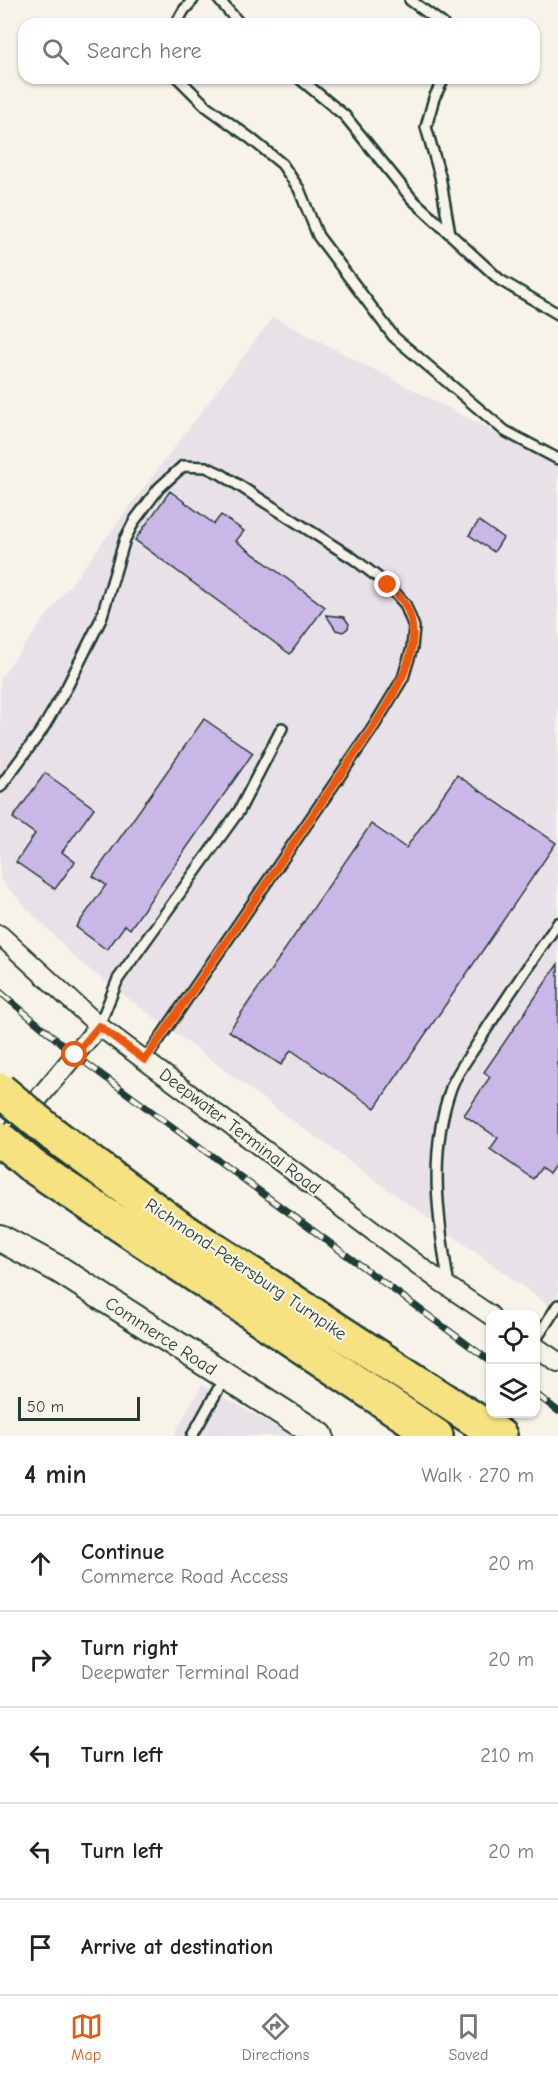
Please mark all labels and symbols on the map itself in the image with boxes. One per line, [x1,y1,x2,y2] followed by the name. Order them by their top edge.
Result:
[374,571,400,597] route end
[61,1041,87,1067] route start
[155,1064,324,1199] street label: Deepwater Terminal Road
[141,1194,350,1345] street label: Richmond-Petersburg Turnpike
[101,1293,220,1380] street label: Commerce Road
[18,1394,140,1422] scale bar

